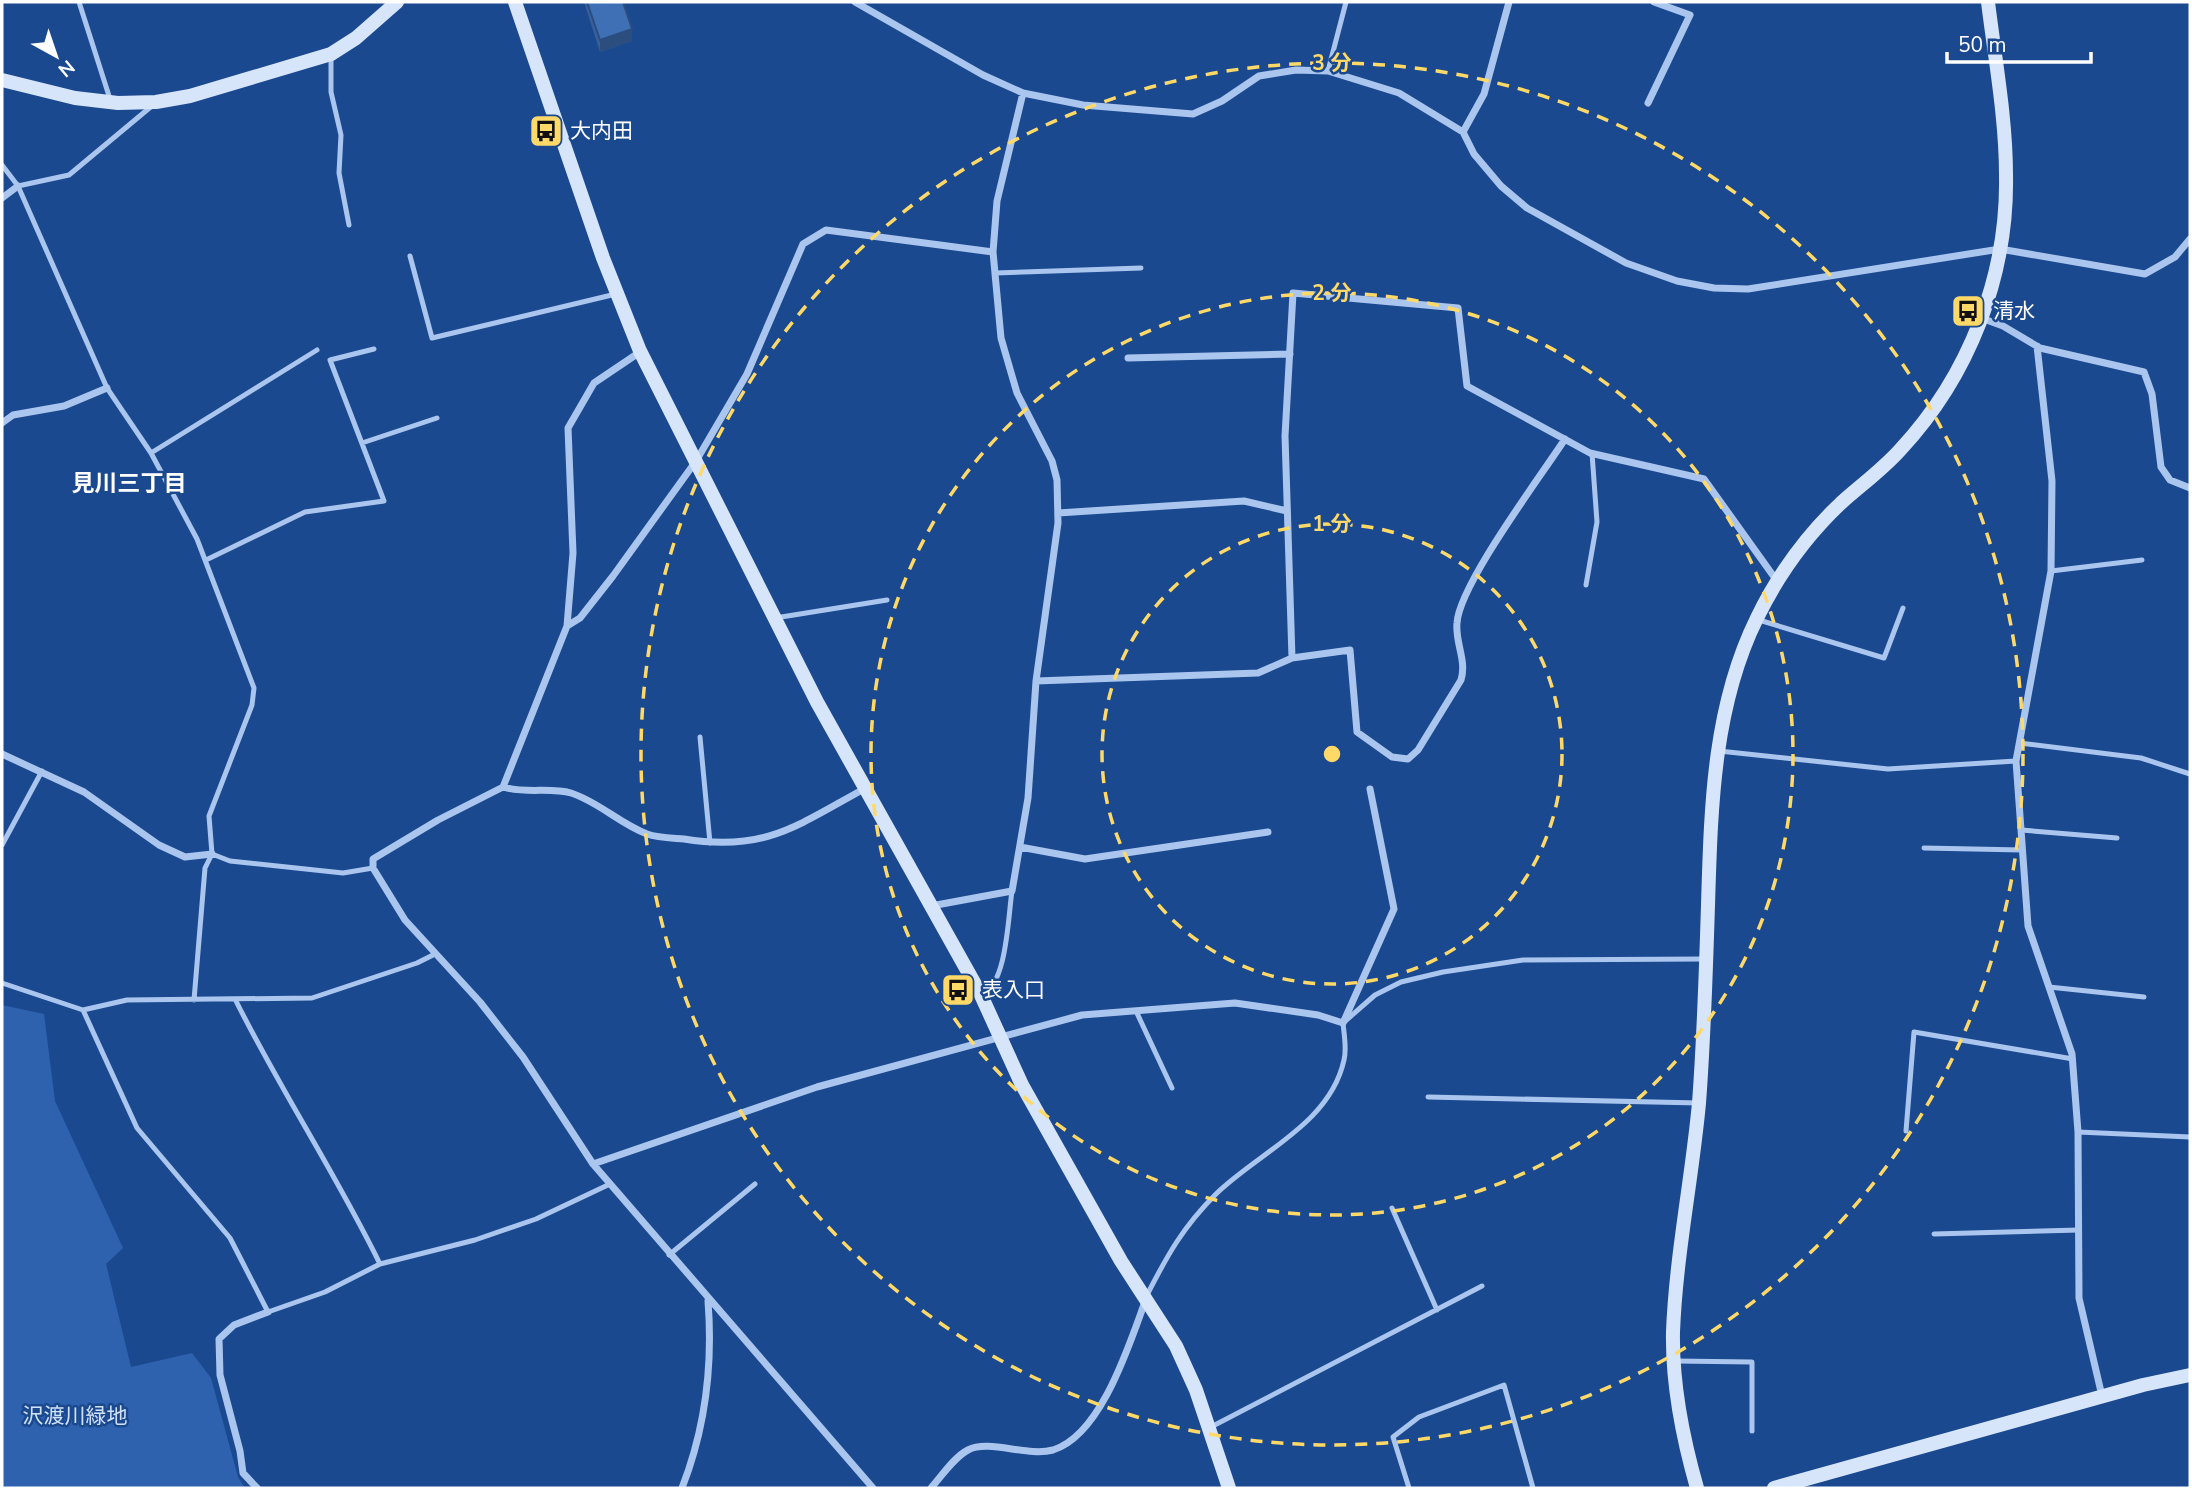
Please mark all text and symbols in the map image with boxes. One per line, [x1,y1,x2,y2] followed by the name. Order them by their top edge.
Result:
[21,21,91,91] north arrow
[1947,21,2090,65] scale bar
[1958,31,2007,59] text: 50 m
[1312,49,1352,77] text: 3 分
[52,54,80,83] text: N
[527,112,565,150] bus stop icon: 大内田
[570,117,633,145] place label: 大内田
[1312,279,1352,307] text: 2 分
[1949,292,1987,330] bus stop icon: 清水
[1993,297,2035,325] place label: 清水
[72,468,187,499] district label: 見川三丁目
[1312,510,1352,538] text: 1 分
[1320,742,1344,766] centre of rings
[939,971,977,1009] bus stop icon: 表入口
[982,976,1045,1004] place label: 表入口
[23,1402,128,1430] park label: 沢渡川緑地

